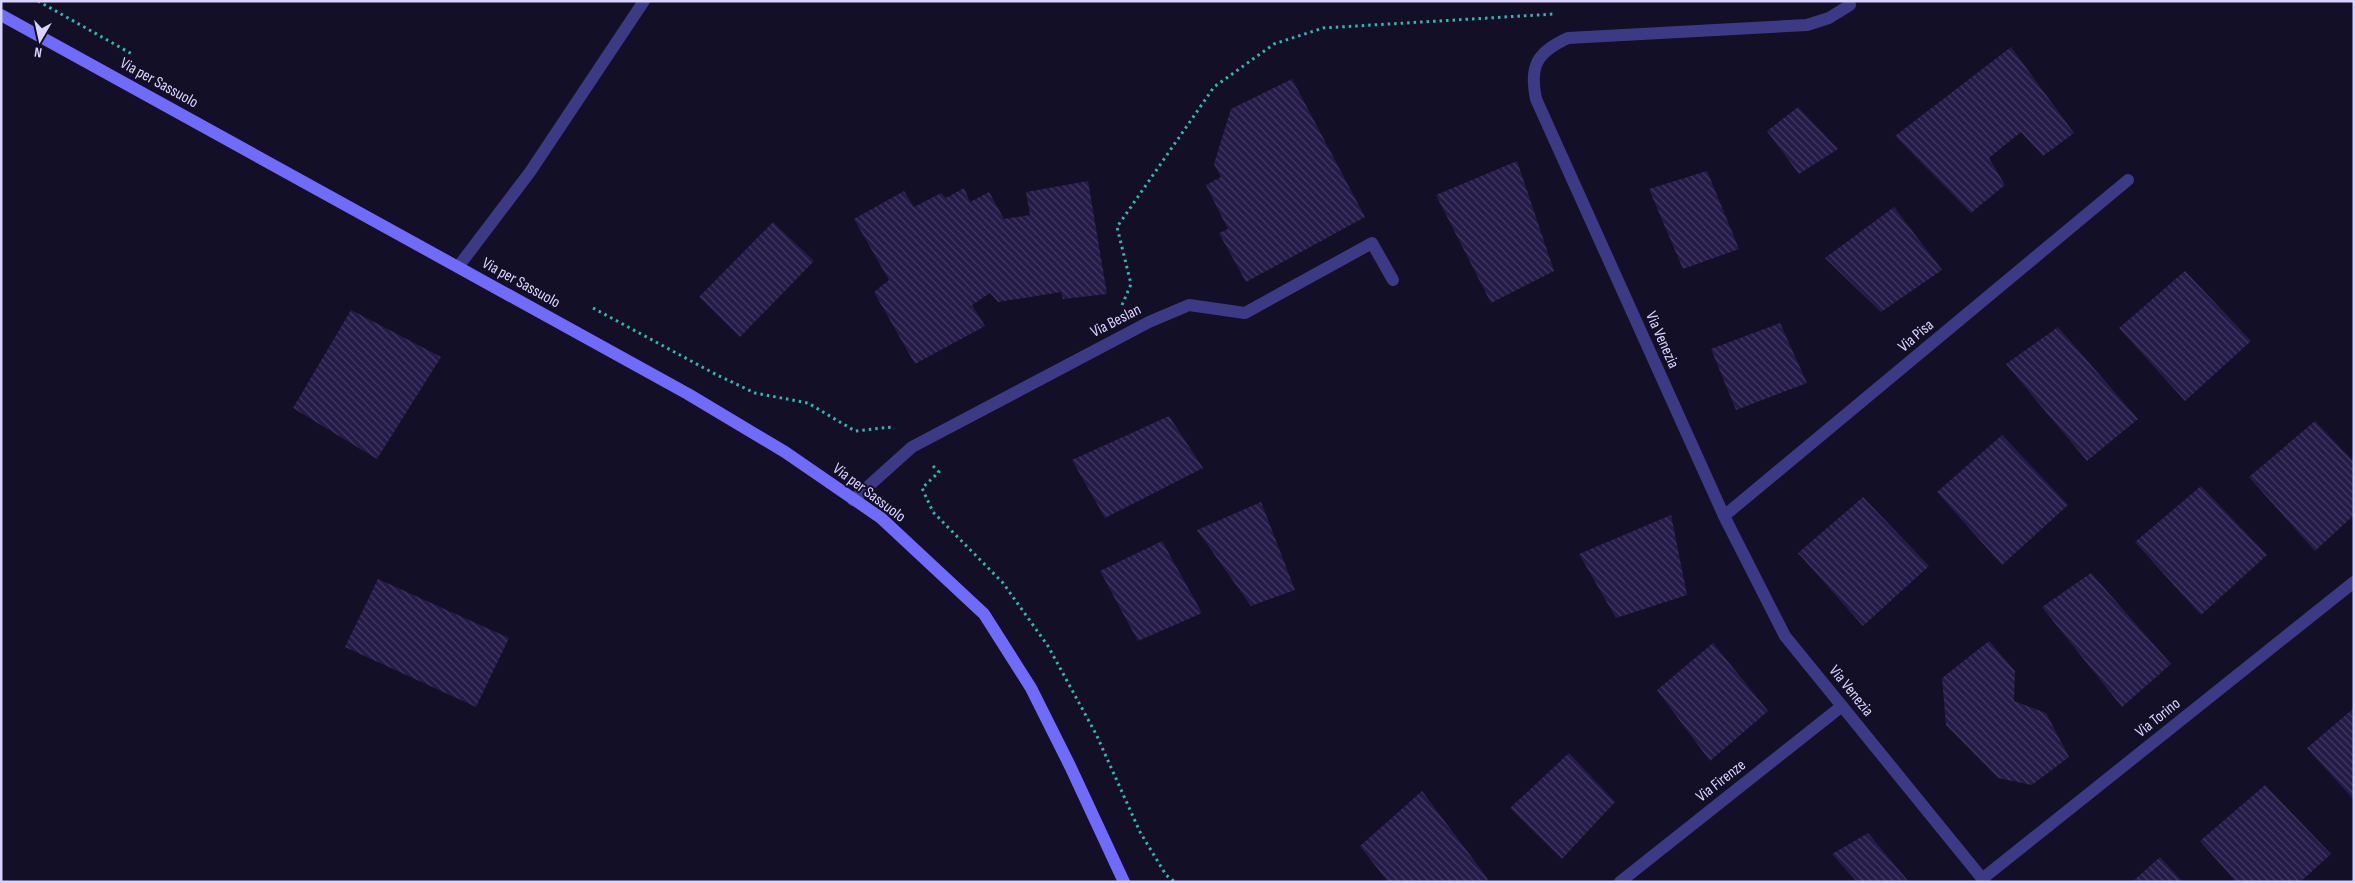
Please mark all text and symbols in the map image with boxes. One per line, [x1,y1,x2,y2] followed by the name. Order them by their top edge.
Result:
[15,15,65,65] north arrow
[33,43,43,61] text: N
[117,54,201,112] street label: Via per Sassuolo
[479,254,563,312] street label: Via per Sassuolo
[1088,300,1144,342] street label: Via Beslan
[1641,309,1683,371] street label: Via Venezia
[1894,316,1938,356] street label: Via Pisa
[829,459,909,527] street label: Via per Sassuolo
[1825,662,1877,720] street label: Via Venezia
[2132,694,2184,742] street label: Via Torino
[1692,756,1750,806] street label: Via Firenze

